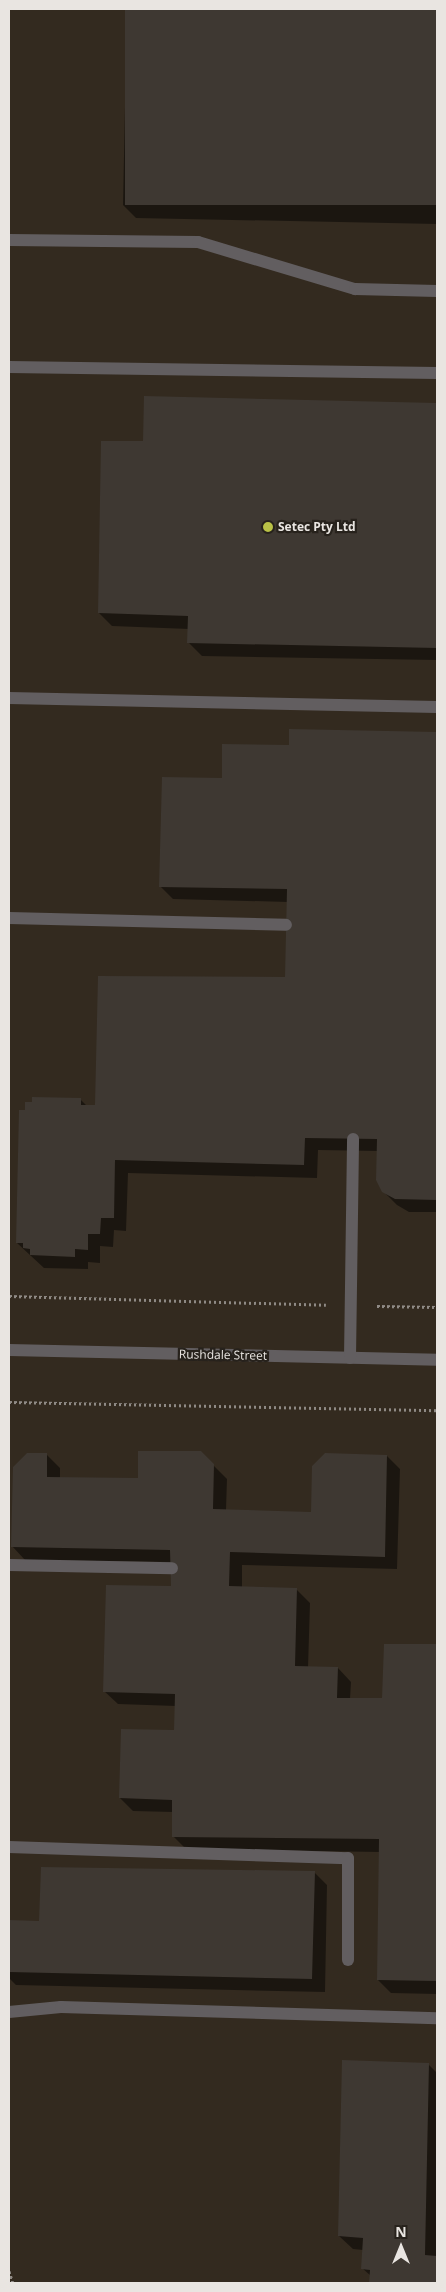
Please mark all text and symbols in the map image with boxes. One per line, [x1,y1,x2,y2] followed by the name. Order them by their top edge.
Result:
[278,520,356,534] place label: Setec Pty Ltd
[262,521,274,533] marker: Setec Pty Ltd
[179,1347,267,1363] street label: Rushdale Street
[376,2222,426,2272] north arrow
[395,2222,407,2241] text: N

